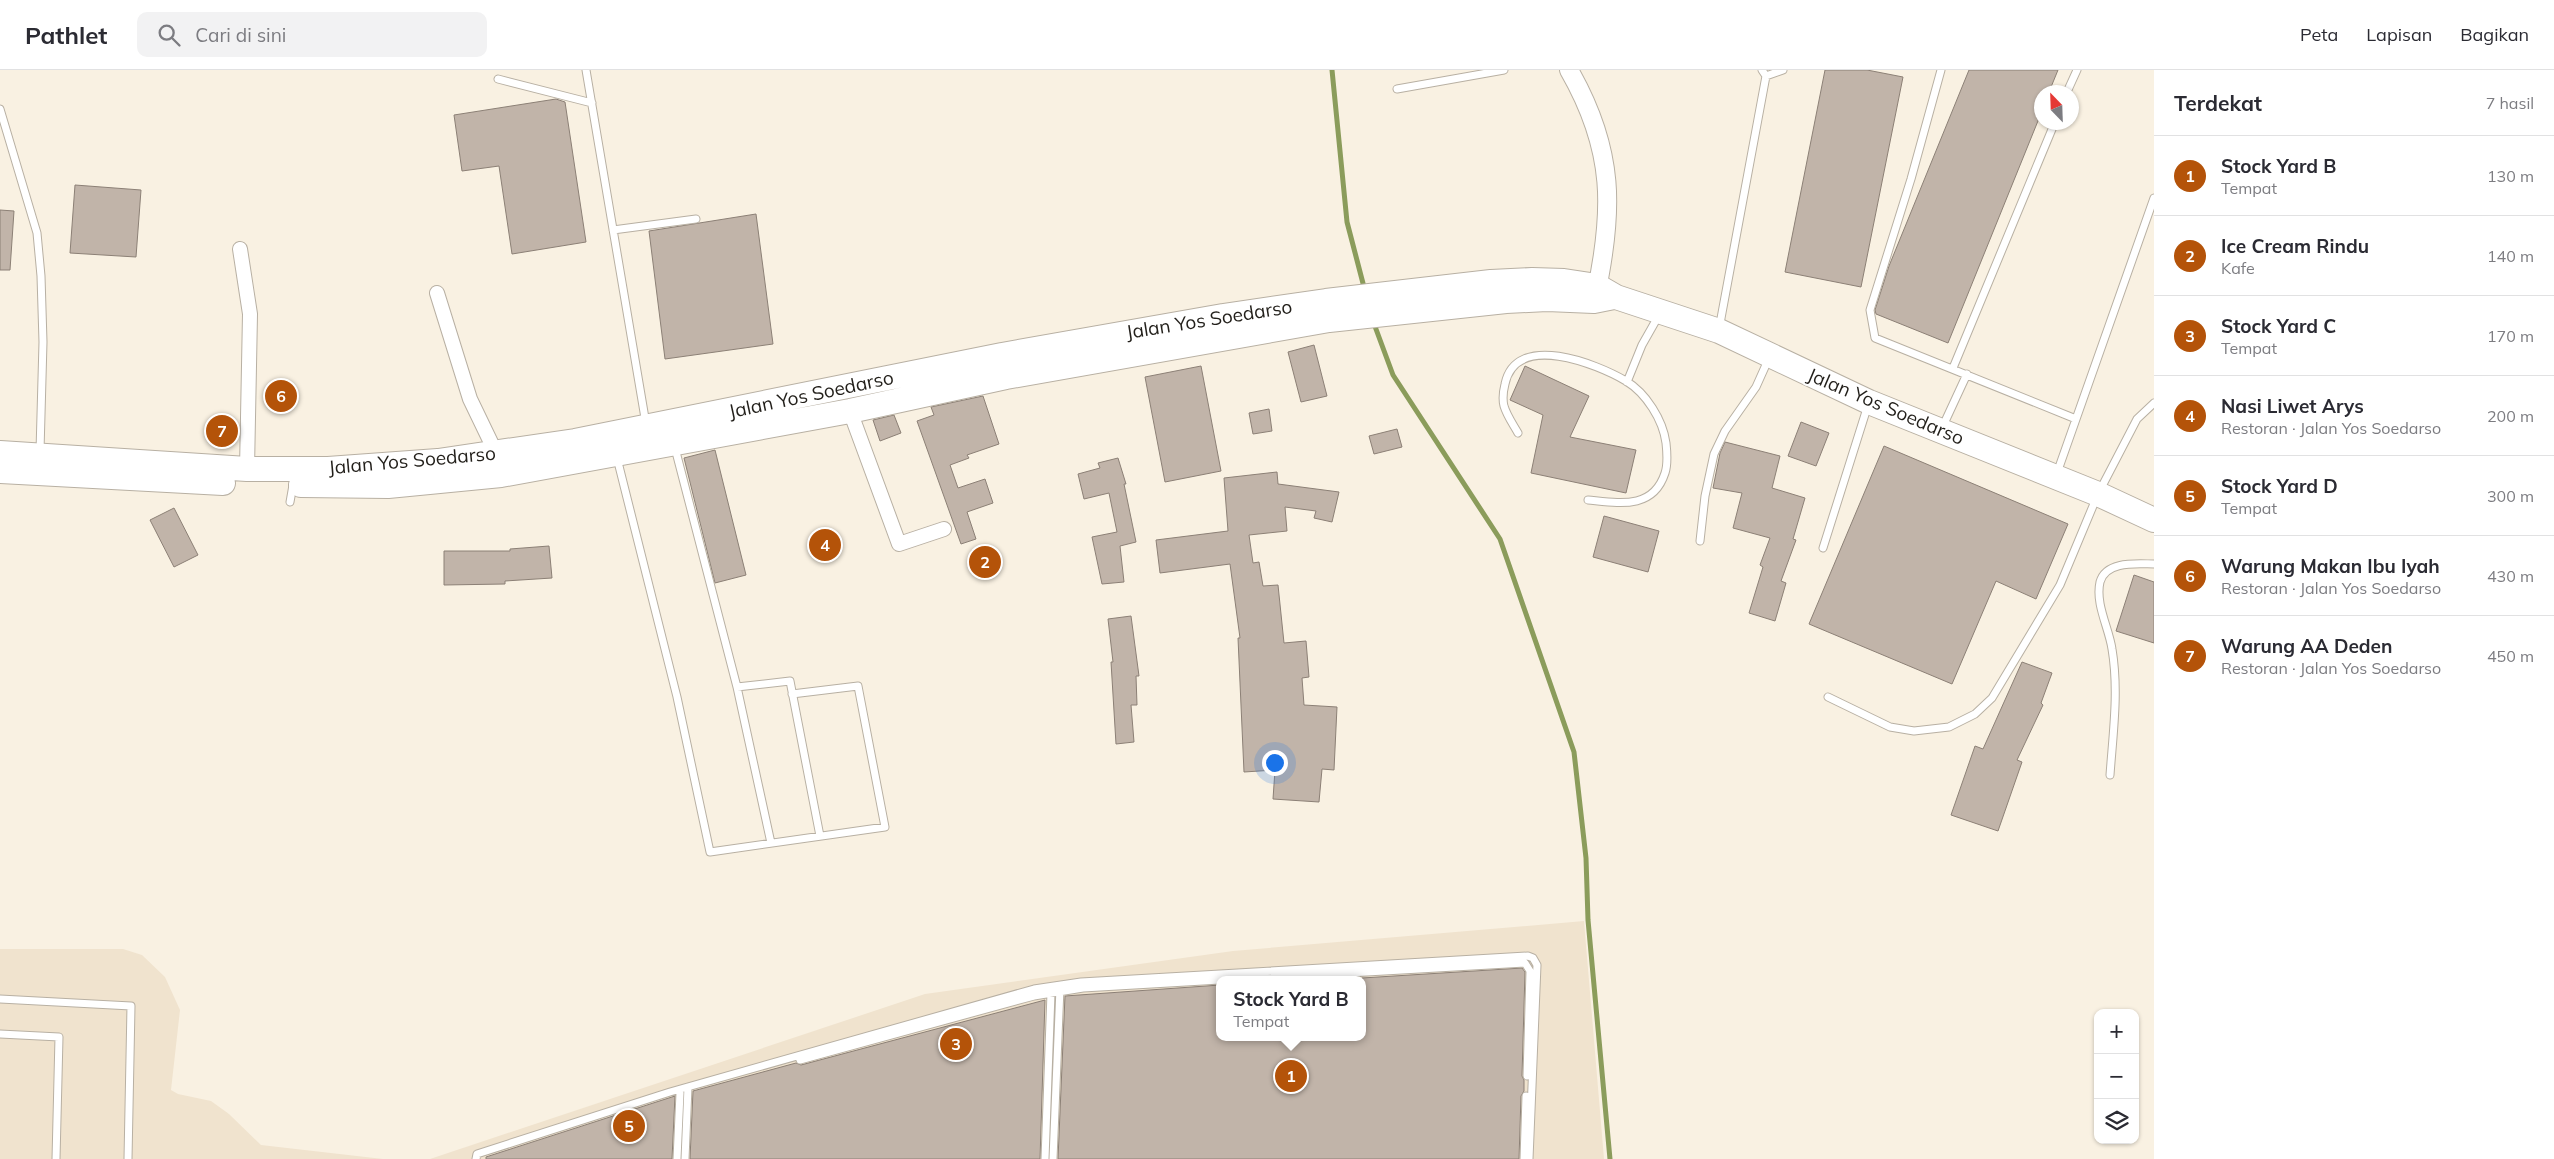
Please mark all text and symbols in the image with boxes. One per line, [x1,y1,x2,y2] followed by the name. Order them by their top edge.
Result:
[137,12,487,57] search box
[25,20,107,50] text: Pathlet
[155,21,183,49] icon: search
[195,23,286,47] text: Cari di sini
[2300,23,2338,46] text: Peta
[2366,23,2432,46] text: Lapisan
[2460,23,2529,46] text: Bagikan
[2034,85,2079,130] north arrow
[2174,90,2262,116] text: Terdekat
[2486,93,2534,113] text: 7 hasil
[2221,154,2336,178] text: Stock Yard B
[2185,166,2195,186] text: 1
[2487,166,2534,186] text: 130 m
[2221,178,2277,198] text: Tempat
[2221,234,2369,258] text: Ice Cream Rindu
[2185,246,2195,266] text: 2
[2487,246,2534,266] text: 140 m
[2221,258,2255,278] text: Kafe
[1124,294,1294,344] street label: Jalan Yos Soedarso
[2221,314,2336,338] text: Stock Yard C
[2185,326,2195,346] text: 3
[2487,326,2534,346] text: 170 m
[2221,338,2277,358] text: Tempat
[1804,362,1968,450] street label: Jalan Yos Soedarso
[726,365,896,423] street label: Jalan Yos Soedarso
[265,377,297,415] pin: 6
[2221,394,2364,418] text: Nasi Liwet Arys
[2185,406,2195,426] text: 4
[2487,406,2534,426] text: 200 m
[206,412,238,450] pin: 7
[2221,418,2441,438] text: Restoran · Jalan Yos Soedarso
[327,441,497,479] street label: Jalan Yos Soedarso
[2221,474,2338,498] text: Stock Yard D
[2185,486,2195,506] text: 5
[2487,486,2534,506] text: 300 m
[2221,498,2277,518] text: Tempat
[809,526,841,564] pin: 4
[969,543,1001,581] pin: 2
[2221,554,2440,578] text: Warung Makan Ibu Iyah
[2185,566,2195,586] text: 6
[2487,566,2534,586] text: 430 m
[2221,578,2441,598] text: Restoran · Jalan Yos Soedarso
[2221,634,2392,658] text: Warung AA Deden
[2185,646,2195,666] text: 7
[2487,646,2534,666] text: 450 m
[2221,658,2441,678] text: Restoran · Jalan Yos Soedarso
[1262,750,1288,776] your location
[1216,976,1366,1041] popup
[1233,987,1349,1011] text: Stock Yard B
[2094,1009,2139,1144] map controls
[2094,1009,2139,1054] button: +
[1233,1011,1289,1031] text: Tempat
[940,1025,972,1063] pin: 3
[2094,1054,2139,1099] button: −
[1275,1057,1307,1095] pin: 1
[2094,1099,2139,1144] button: layers
[613,1107,645,1145] pin: 5

